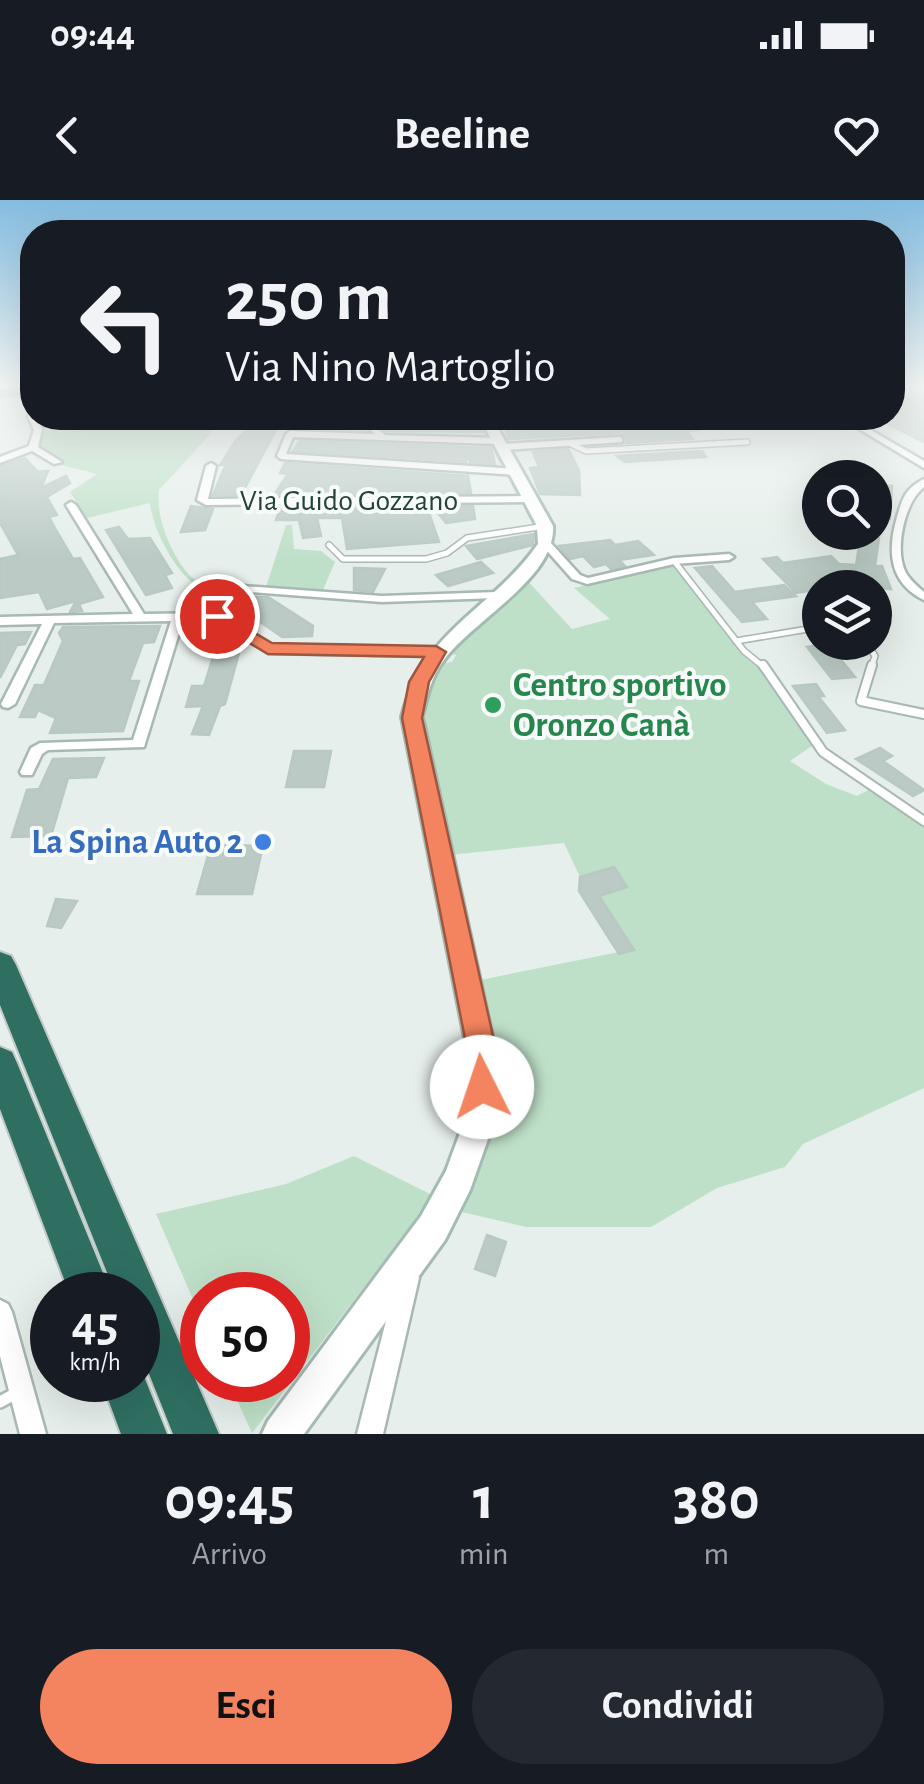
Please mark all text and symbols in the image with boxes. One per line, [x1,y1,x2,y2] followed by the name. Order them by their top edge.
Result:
[50,16,135,54] text: 09:44
[40,108,95,163] icon: back
[829,108,884,163] icon: heart
[394,112,530,157] text: Beeline
[60,260,190,390] icon: left
[225,263,392,333] text: 250 m
[225,345,556,390] text: Via Nino Martoglio
[802,460,892,660] map controls
[802,460,892,550] button: search
[240,486,458,516] street label: Via Guido Gozzano
[802,570,892,660] button: layers
[175,574,260,659] pin
[190,589,245,644] icon: arrive
[513,668,727,743] place label: Centro sportivo Oronzo Canà
[482,694,504,716] marker: Centro sportivo Oronzo Canà
[31,825,243,860] place label: La Spina Auto 2
[252,831,274,853] marker: La Spina Auto 2
[430,1035,534,1139] position arrow
[180,1272,310,1402] speed limit sign: 50
[72,1300,118,1350] text: 45
[69,1350,121,1375] text: km/h
[164,1470,294,1530] text: 09:45
[473,1470,494,1530] text: 1
[673,1470,760,1530] text: 380
[192,1538,267,1570] text: Arrivo
[459,1538,509,1570] text: min
[703,1538,729,1570] text: m
[40,1649,452,1764] button: Esci
[472,1649,884,1764] button: Condividi

